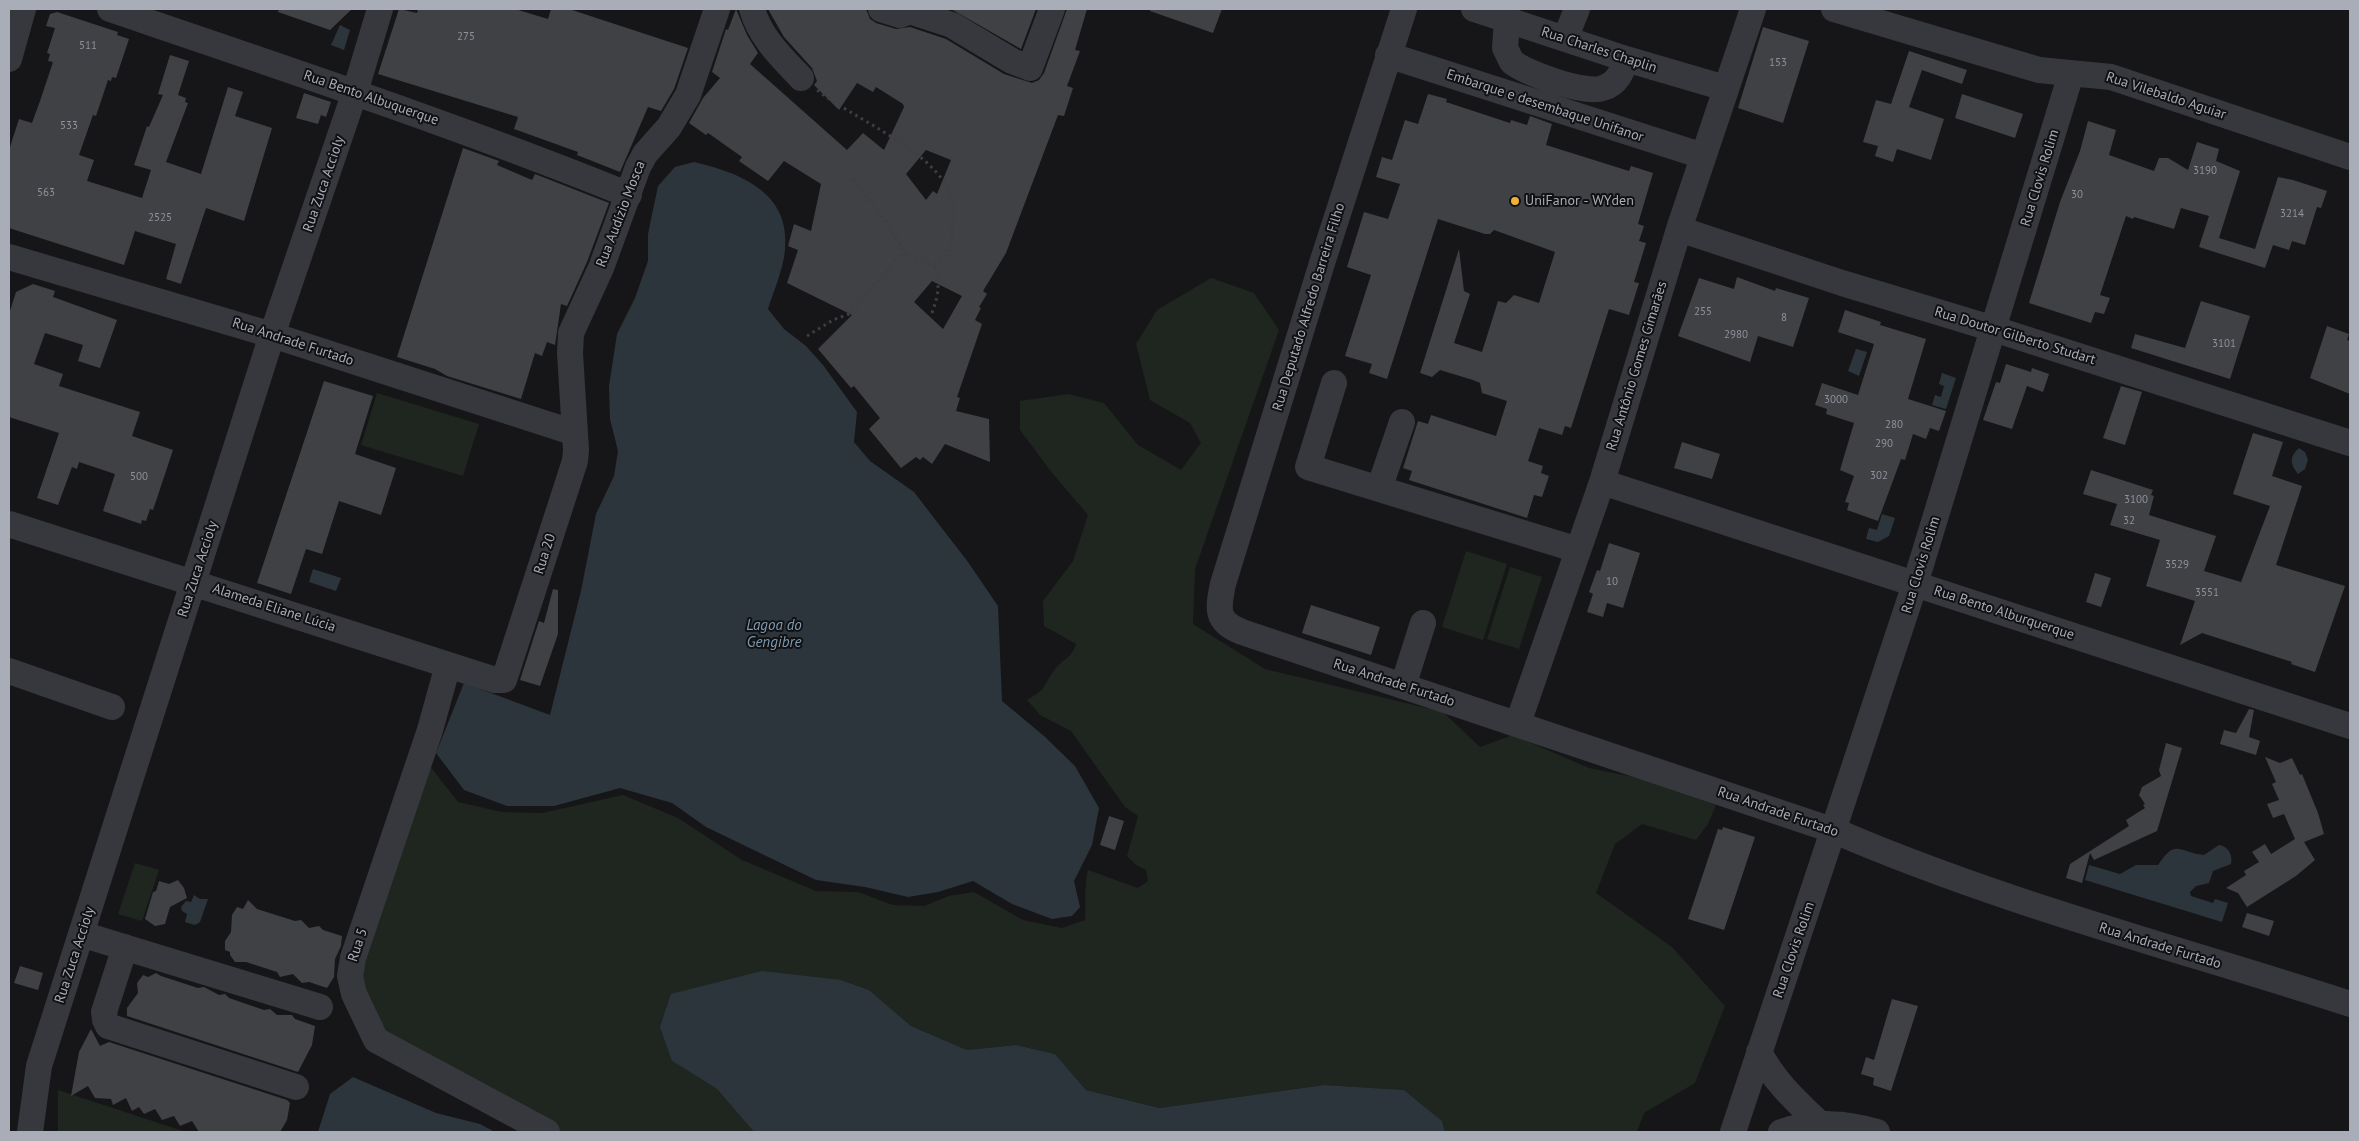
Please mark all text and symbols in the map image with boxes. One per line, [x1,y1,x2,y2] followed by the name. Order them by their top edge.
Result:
[1539,23,1659,77] street label: Rua Charles Chaplin
[457,30,475,44] house number: 275
[79,39,97,53] house number: 511
[1769,56,1787,70] house number: 153
[1444,66,1646,146] street label: Embarque e desembaque Unifanor
[301,67,441,129] street label: Rua Bento Albuquerque
[2104,69,2228,123] street label: Rua Vilebaldo Aguiar
[60,119,78,133] house number: 533
[2017,128,2063,228] street label: Rua Clovis Rolim
[300,134,348,234] street label: Rua Zuca Accioly
[593,159,649,269] street label: Rua Audízio Mosca
[2193,164,2217,178] house number: 3190
[37,186,55,200] house number: 563
[2071,188,2083,202] house number: 30
[1525,193,1634,209] place label: UniFanor - WYden
[1509,195,1521,207] marker: UniFanor - WYden
[1269,201,1349,413] street label: Rua Deputado Alfredo Barreira Filho
[2280,207,2304,221] house number: 3214
[148,211,172,225] house number: 2525
[1603,279,1671,453] street label: Rua Antônio Gomes Gimarães
[1932,303,2098,369] street label: Rua Doutor Gilberto Studart
[1694,305,1712,319] house number: 255
[1781,311,1787,325] house number: 8
[230,314,356,370] street label: Rua Andrade Furtado
[1724,328,1748,342] house number: 2980
[2212,337,2236,351] house number: 3101
[1824,393,1848,407] house number: 3000
[1885,418,1903,432] house number: 280
[1875,437,1893,451] house number: 290
[1870,469,1888,483] house number: 302
[130,470,148,484] house number: 500
[2124,493,2148,507] house number: 3100
[2123,514,2135,528] house number: 32
[1898,515,1944,615] street label: Rua Clovis Rolim
[174,519,222,619] street label: Rua Zuca Accioly
[531,532,559,576] street label: Rua 20
[2165,558,2189,572] house number: 3529
[1606,575,1618,589] house number: 10
[210,580,338,636] street label: Alameda Eliane Lúcia
[1932,582,2076,644] street label: Rua Bento Alburquerque
[2195,586,2219,600] house number: 3551
[746,617,802,652] water label: Lagoa do Gengibre
[1331,655,1457,711] street label: Rua Andrade Furtado
[1715,783,1841,841] street label: Rua Andrade Furtado
[1770,900,1818,1000] street label: Rua Clovis Rolim
[51,905,99,1005] street label: Rua Zuca Accioly
[2097,919,2223,973] street label: Rua Andrade Furtado
[345,926,371,964] street label: Rua 5

